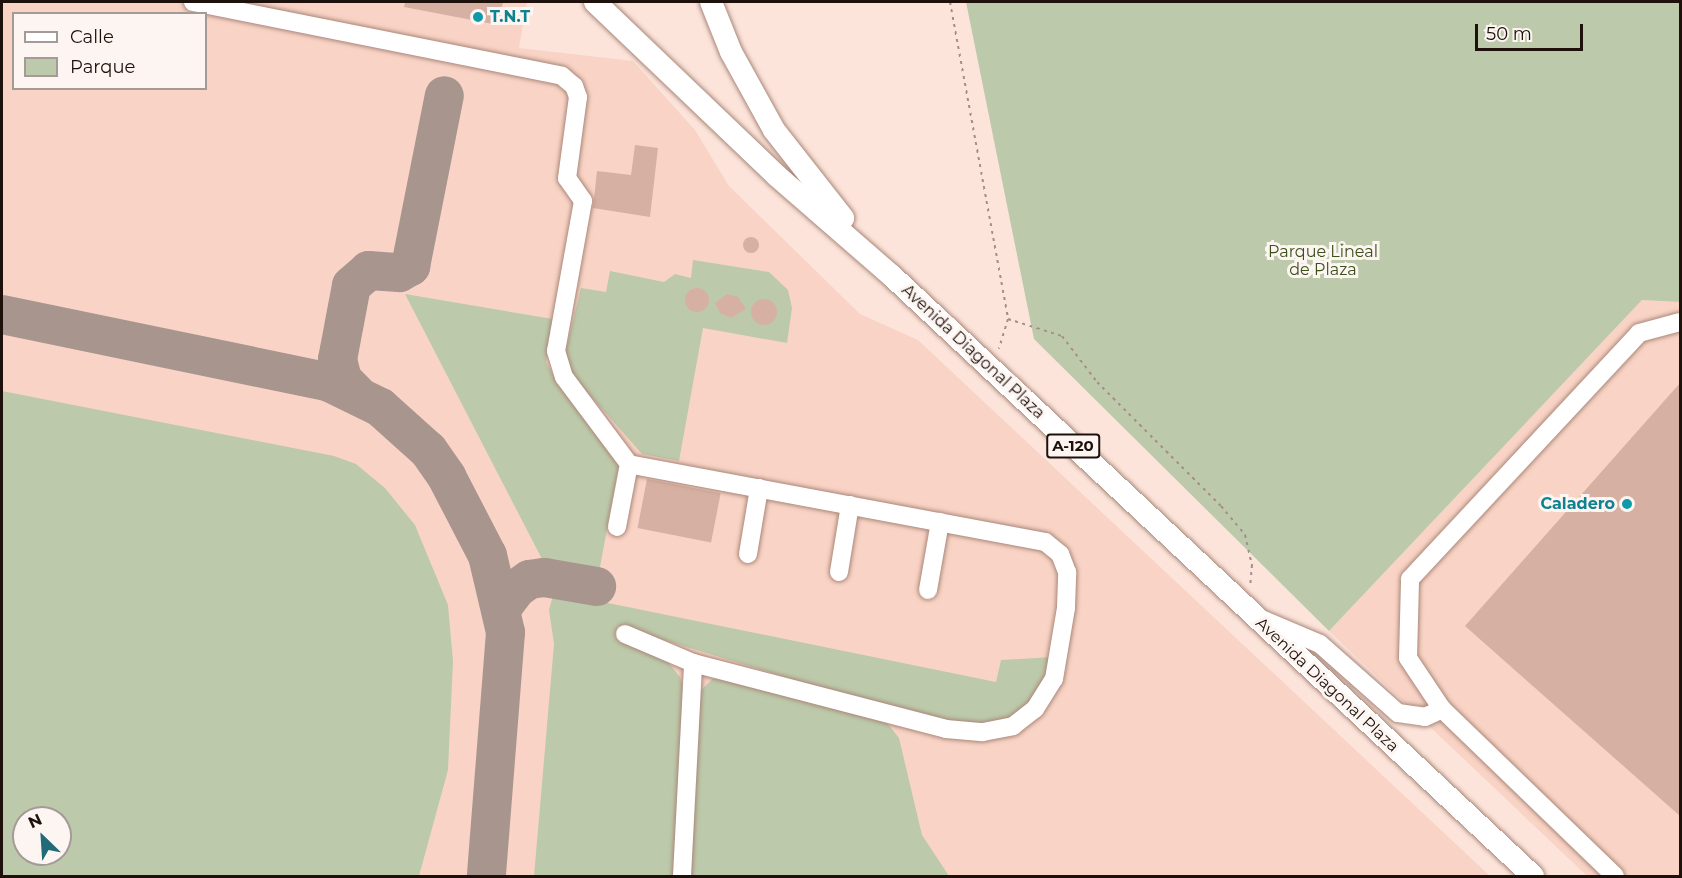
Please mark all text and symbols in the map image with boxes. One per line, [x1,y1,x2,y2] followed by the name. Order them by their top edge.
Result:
[490,7,530,27] place label: T.N.T
[471,10,485,24] marker: T.N.T
[12,12,207,90] legend
[1478,12,1586,50] scale bar
[1486,23,1532,45] text: 50 m
[70,26,114,48] text: Calle
[70,56,135,78] text: Parque
[1268,242,1378,280] park label: Parque Lineal de Plaza
[898,281,1048,423] street label: Avenida Diagonal Plaza
[1046,434,1100,458] road number: A-120
[1540,494,1615,514] place label: Caladero
[1620,497,1634,511] marker: Caladero
[1252,614,1402,756] street label: Avenida Diagonal Plaza
[12,806,72,866] north arrow
[25,810,45,832] text: N

